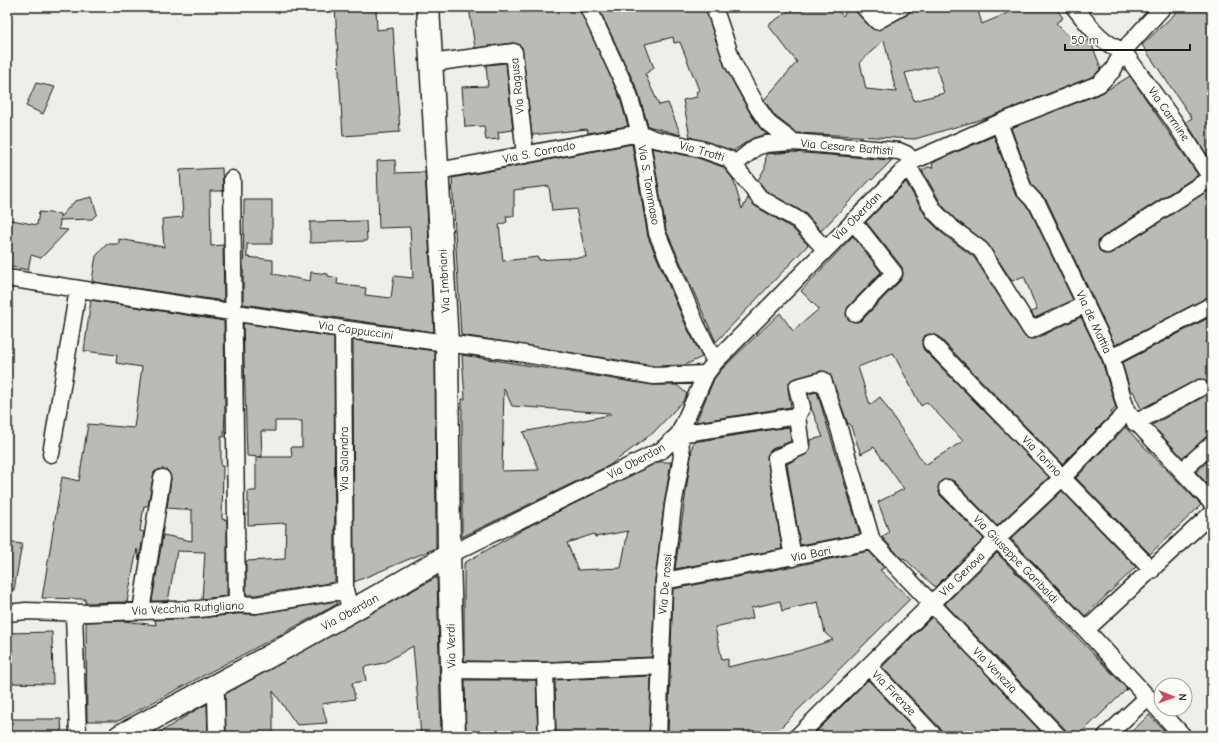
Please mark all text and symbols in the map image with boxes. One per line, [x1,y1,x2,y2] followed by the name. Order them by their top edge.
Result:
[1065,26,1190,52] scale bar
[1071,33,1099,47] text: 50 m
[507,57,527,115] street label: Via Ragusa
[1145,84,1193,144] street label: Via Carmine
[800,136,894,158] street label: Via Cesare Battisti
[501,138,577,166] street label: Via S. Corrado
[678,138,726,164] street label: Via Trotti
[635,144,663,226] street label: Via S. Tommaso
[830,189,884,243] street label: Via Oberdan
[435,249,453,313] street label: Via Imbriani
[1073,288,1115,356] street label: Via de Mattia
[318,318,394,342] street label: Via Cappuccini
[337,427,351,491] street label: Via Salandra
[1019,433,1065,479] street label: Via Torino
[605,440,667,482] street label: Via Oberdan
[970,512,1062,606] street label: Via Giuseppe Garibaldi
[790,543,832,565] street label: Via Bari
[936,549,988,599] street label: Via Genova
[655,553,675,615] street label: Via De rossi
[319,591,381,633] street label: Via Oberdan
[132,598,244,618] street label: Via Vecchia Rutigliano
[444,624,458,668] street label: Via Verdi
[970,644,1020,696] street label: Via Venezia
[869,668,919,718] street label: Via Firenze
[1153,677,1193,717] north arrow
[1176,693,1189,701] text: N

